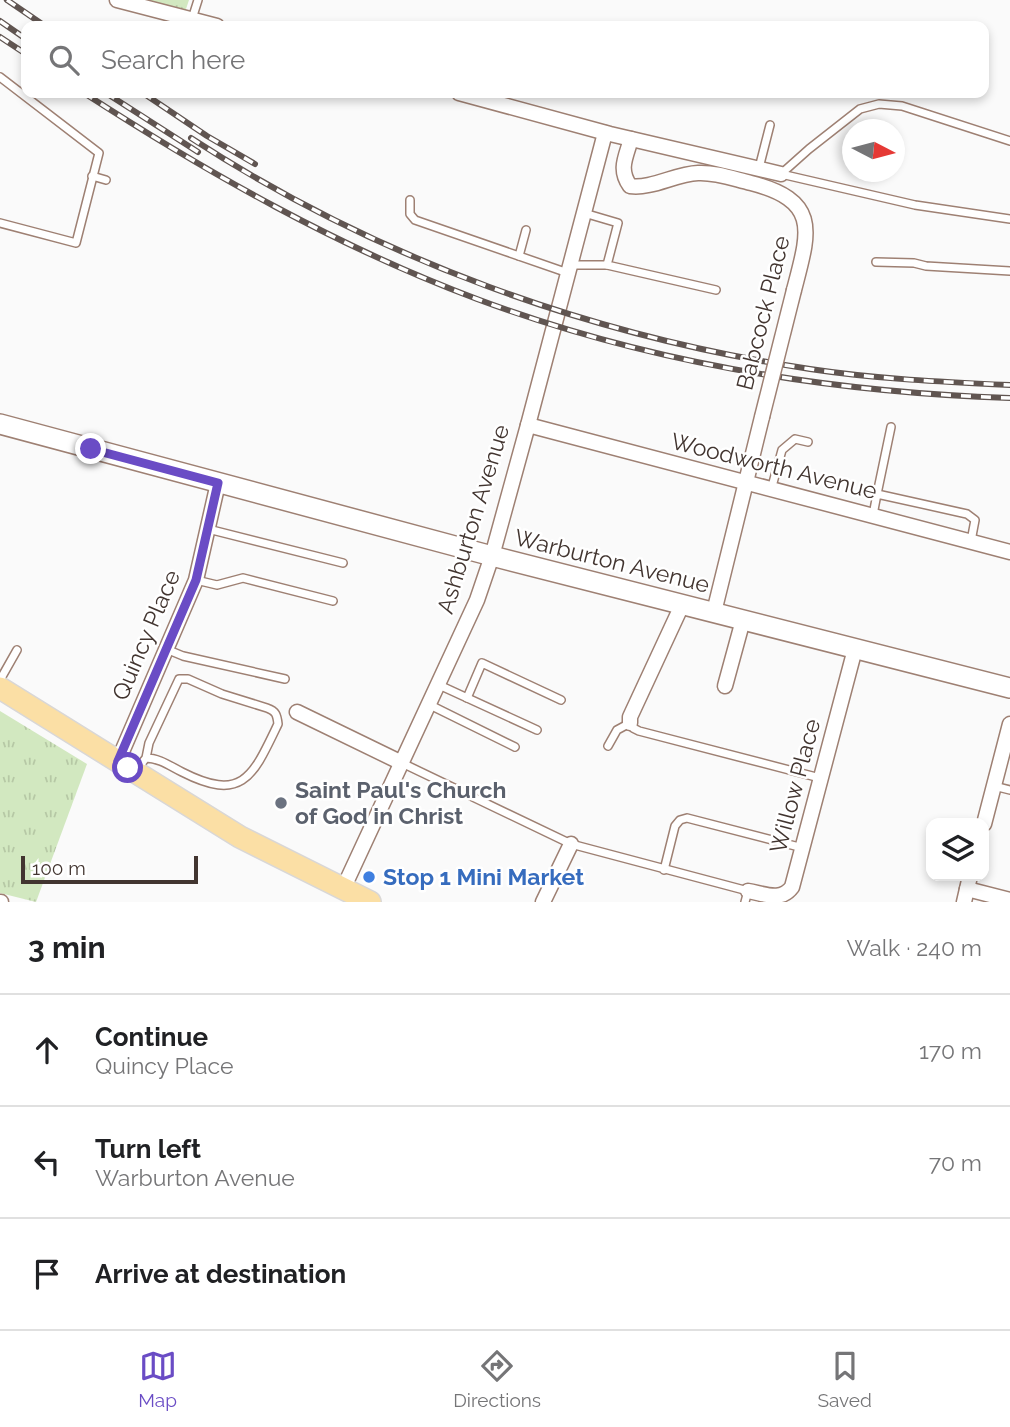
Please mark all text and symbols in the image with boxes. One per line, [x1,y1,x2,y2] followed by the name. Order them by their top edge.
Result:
[21,21,989,98] search box
[45,41,83,79] icon: search
[101,45,245,75] text: Search here
[842,119,905,182] north arrow
[730,233,795,393] street label: Babcock Place
[431,421,514,617] street label: Ashburton Avenue
[668,427,880,504] street label: Woodworth Avenue
[75,433,106,464] route end
[512,523,712,598] street label: Warburton Avenue
[106,566,185,704] street label: Quincy Place
[764,716,825,856] street label: Willow Place
[112,752,143,783] route start
[295,776,506,829] place label: Saint Paul's Church of God in Christ
[273,795,289,811] marker: Saint Paul's Church of God in Christ
[926,818,989,881] map controls
[926,818,989,881] button: layers
[21,853,198,885] scale bar
[32,857,86,879] text: 100 m
[383,863,584,890] place label: Stop 1 Mini Market
[361,869,377,885] marker: Stop 1 Mini Market
[28,930,106,965] text: 3 min
[846,934,982,961] text: Walk · 240 m
[95,1022,208,1052] text: Continue
[28,1031,66,1069] icon: ahead
[919,1037,982,1064] text: 170 m
[95,1052,234,1079] text: Quincy Place
[95,1134,201,1164] text: Turn left
[28,1143,66,1181] icon: left
[929,1149,982,1176] text: 70 m
[95,1164,295,1191] text: Warburton Avenue
[28,1255,66,1293] icon: arrive
[95,1259,346,1289] text: Arrive at destination
[138,1347,177,1411] tab: Map
[453,1347,541,1411] tab: Directions
[817,1347,872,1411] tab: Saved

